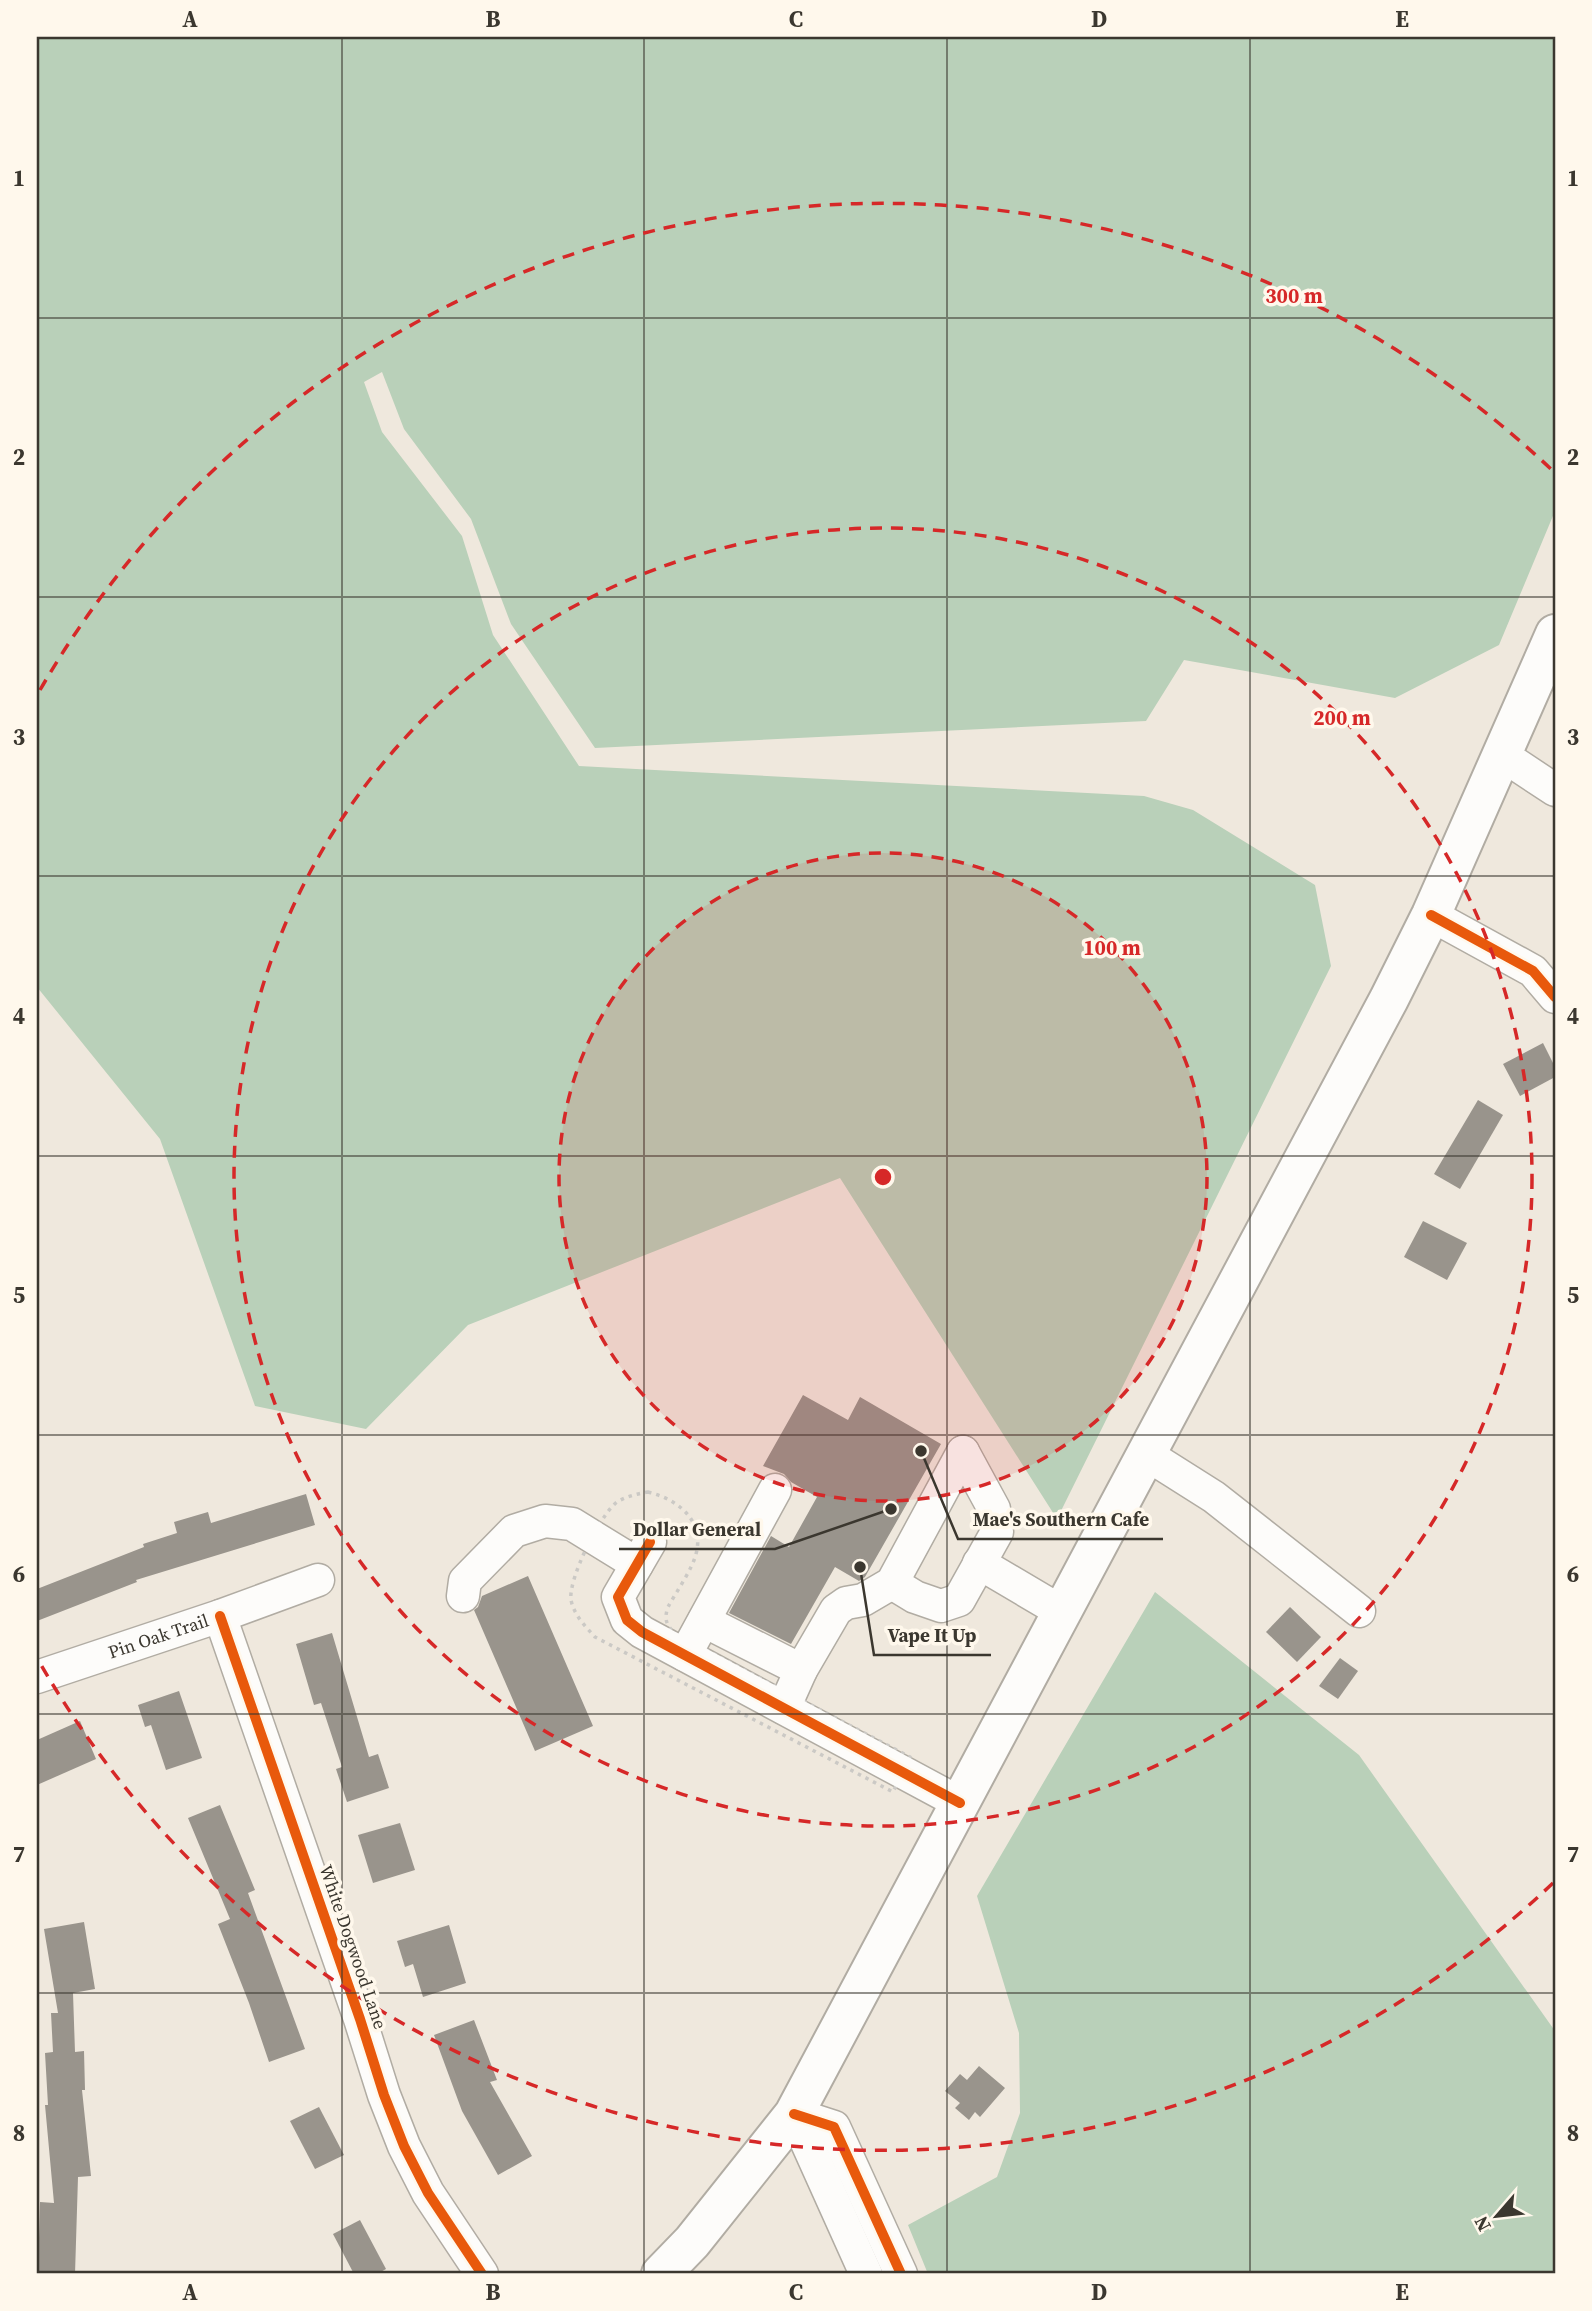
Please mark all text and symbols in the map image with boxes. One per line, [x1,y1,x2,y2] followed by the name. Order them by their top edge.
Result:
[182,3,198,35] text: A
[486,3,501,35] text: B
[789,3,803,35] text: C
[1091,3,1107,35] text: D
[1395,3,1409,35] text: E
[13,162,25,194] text: 1
[1567,162,1579,194] text: 1
[1265,281,1323,310] text: 300 m
[13,441,25,473] text: 2
[1567,441,1579,473] text: 2
[1313,703,1371,732] text: 200 m
[13,721,25,753] text: 3
[1567,721,1579,753] text: 3
[1083,933,1141,962] text: 100 m
[13,1000,25,1032] text: 4
[1567,1000,1579,1032] text: 4
[871,1165,895,1189] centre of rings
[13,1279,25,1311] text: 5
[1567,1279,1579,1311] text: 5
[958,1499,1163,1539] callout: Mae's Southern Cafe
[973,1506,1149,1532] text: Mae's Southern Cafe
[619,1509,775,1549] callout: Dollar General
[633,1516,761,1542] text: Dollar General
[13,1558,25,1590] text: 6
[1567,1558,1579,1590] text: 6
[105,1608,212,1664] street label: Pin Oak Trail
[874,1615,991,1655] callout: Vape It Up
[888,1622,977,1648] text: Vape It Up
[13,1838,25,1870] text: 7
[1567,1838,1579,1870] text: 7
[314,1861,393,2032] street label: White Dogwood Lane
[13,2117,25,2149] text: 8
[1567,2117,1579,2149] text: 8
[1462,2182,1532,2252] north arrow
[1467,2212,1497,2236] text: N
[182,2276,198,2308] text: A
[486,2276,501,2308] text: B
[789,2276,803,2308] text: C
[1091,2276,1107,2308] text: D
[1395,2276,1409,2308] text: E

